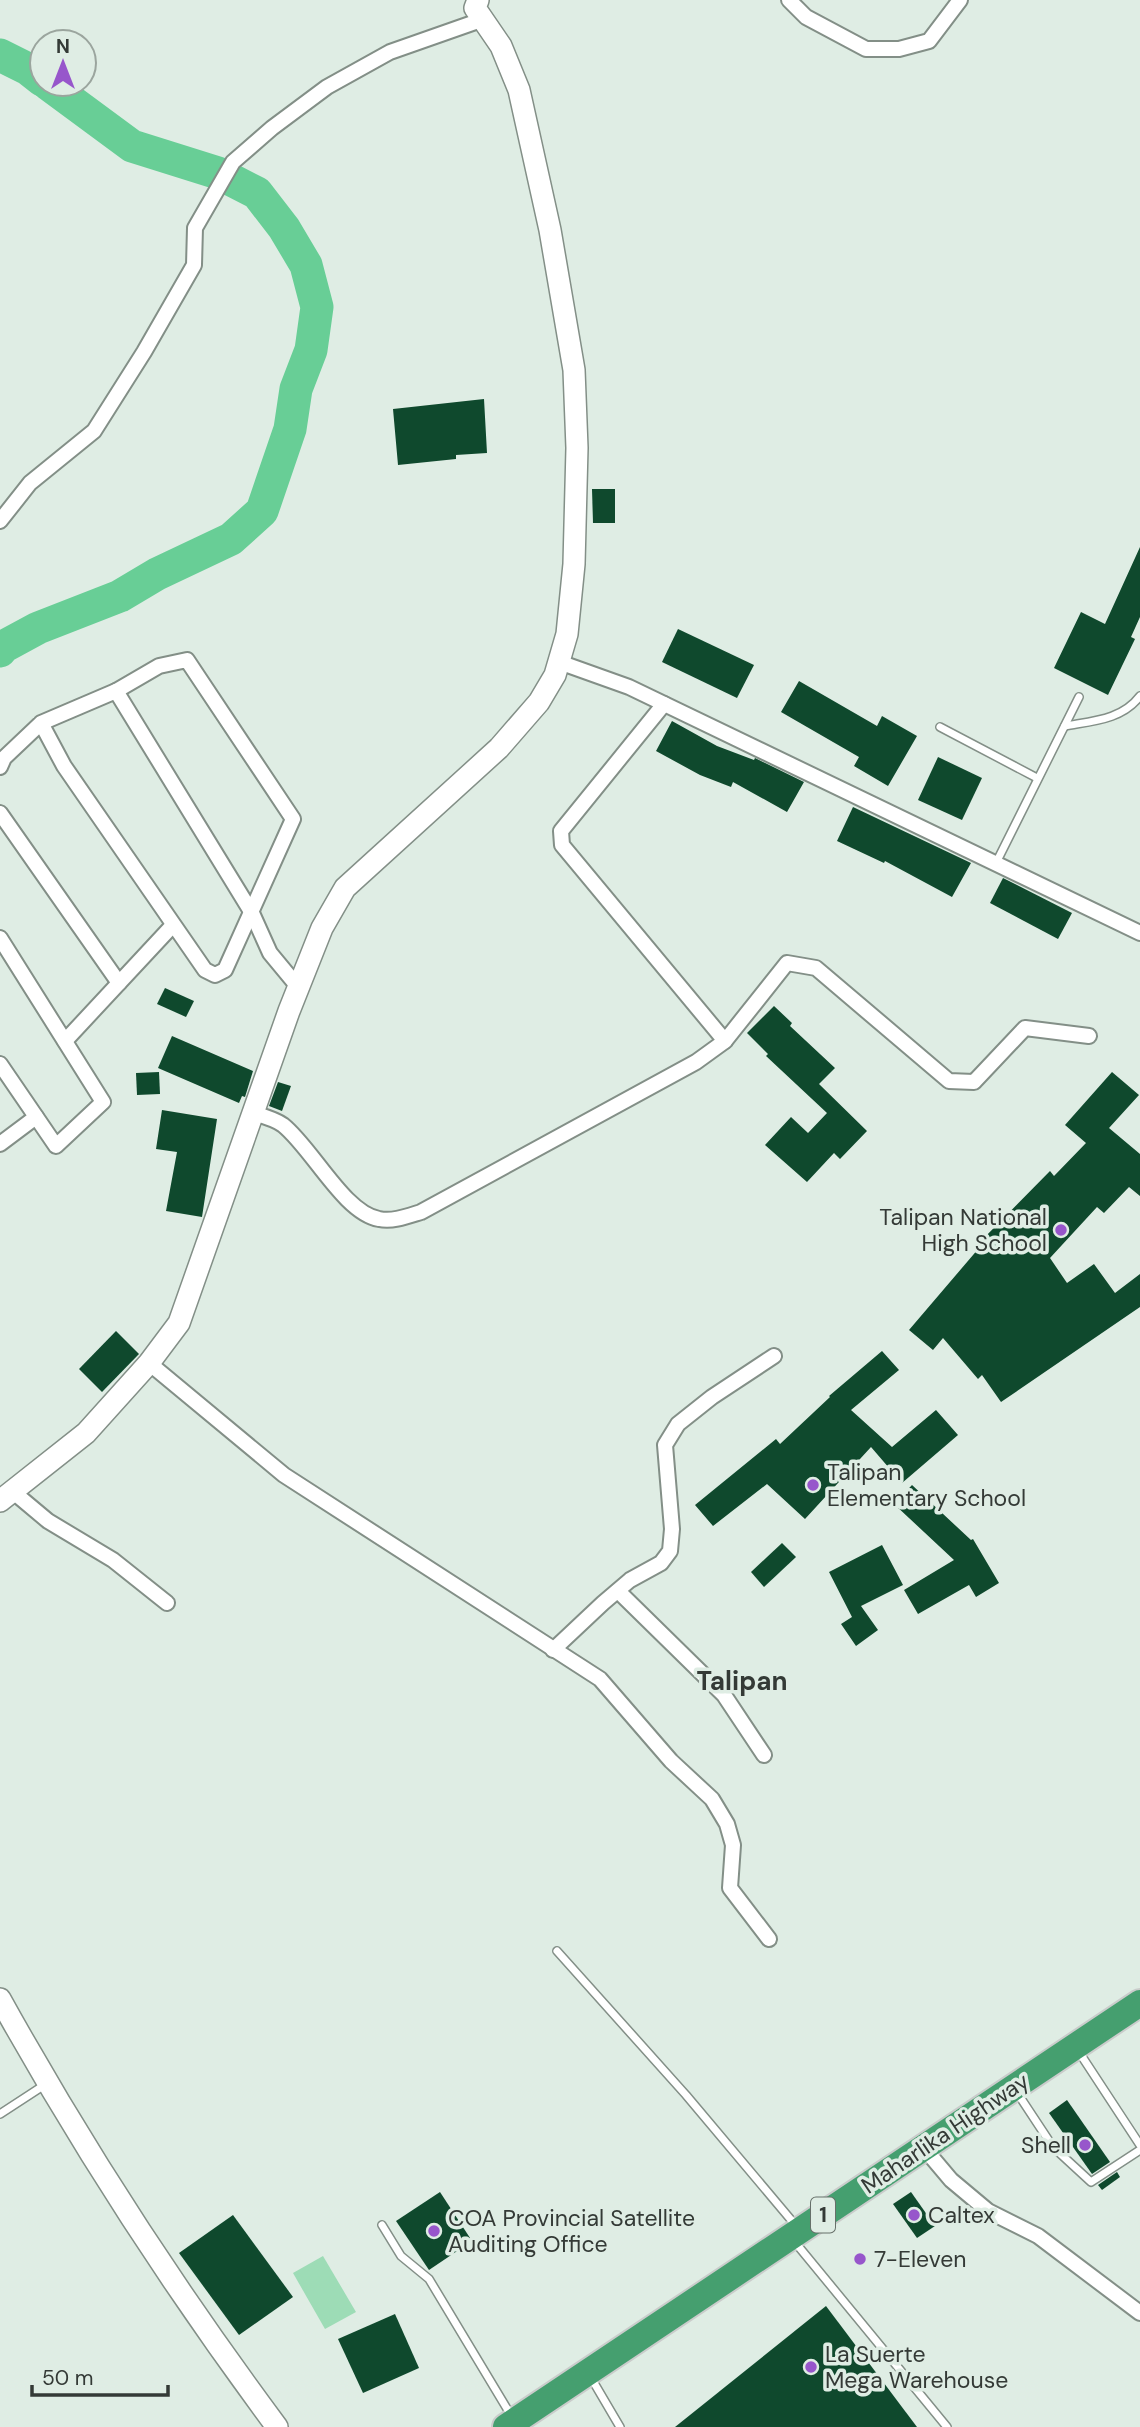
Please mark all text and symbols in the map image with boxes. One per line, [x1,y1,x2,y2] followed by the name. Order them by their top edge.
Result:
[28,28,98,98] north arrow
[56,34,70,59] text: N
[879,1202,1047,1258] place label: Talipan National High School
[1053,1222,1069,1238] marker: Talipan National High School
[827,1457,1026,1513] place label: Talipan Elementary School
[805,1477,821,1493] marker: Talipan Elementary School
[697,1664,787,1698] district label: Talipan
[855,2066,1035,2200] street label: Maharlika Highway
[1021,2130,1071,2160] place label: Shell
[1077,2137,1093,2153] marker: Shell
[811,2198,835,2232] road number: 1
[928,2200,995,2230] place label: Caltex
[448,2203,695,2259] place label: COA Provincial Satellite Auditing Office
[906,2207,922,2223] marker: Caltex
[426,2223,442,2239] marker: COA Provincial Satellite Auditing Office
[874,2244,966,2274] place label: 7-Eleven
[852,2251,868,2267] marker: 7-Eleven
[825,2339,1008,2395] place label: La Suerte Mega Warehouse
[32,2354,168,2398] scale bar
[803,2359,819,2375] marker: La Suerte Mega Warehouse
[42,2364,93,2392] text: 50 m

